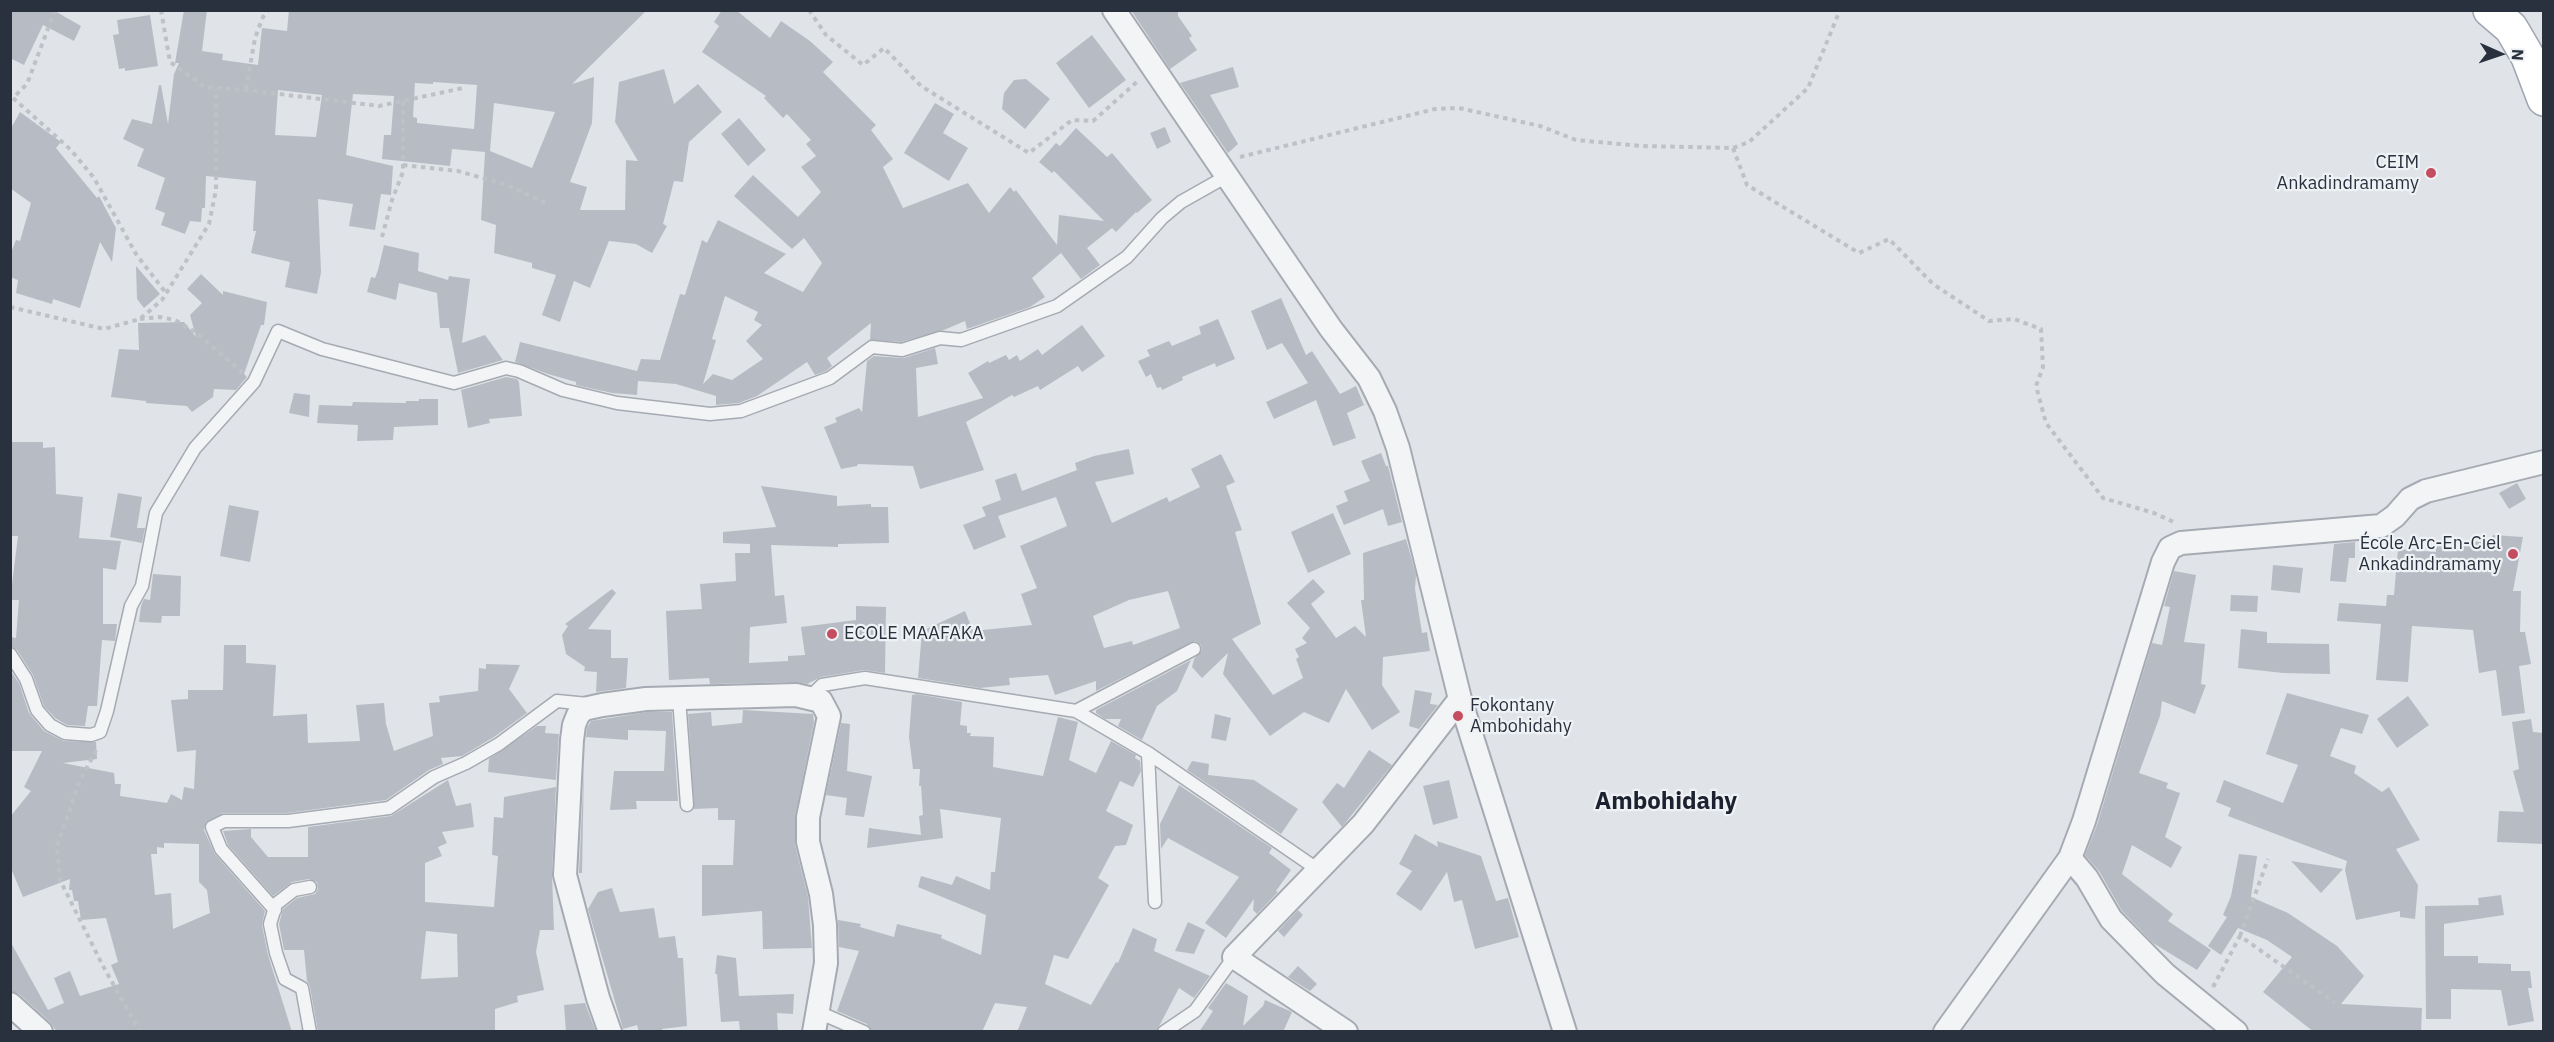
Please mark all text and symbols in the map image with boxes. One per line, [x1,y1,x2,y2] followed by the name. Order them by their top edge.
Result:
[2470,24,2530,84] north arrow
[2508,49,2528,61] text: N
[2277,152,2419,195] place label: CEIM Ankadindramamy
[2424,166,2438,180] marker: CEIM Ankadindramamy
[2359,533,2501,576] place label: École Arc-En-Ciel Ankadindramamy
[2506,547,2520,561] marker: École Arc-En-Ciel Ankadindramamy
[844,623,984,645] place label: ECOLE MAAFAKA
[825,627,839,641] marker: ECOLE MAAFAKA
[1470,695,1572,738] place label: Fokontany Ambohidahy
[1451,709,1465,723] marker: Fokontany Ambohidahy
[1595,788,1737,816] district label: Ambohidahy

